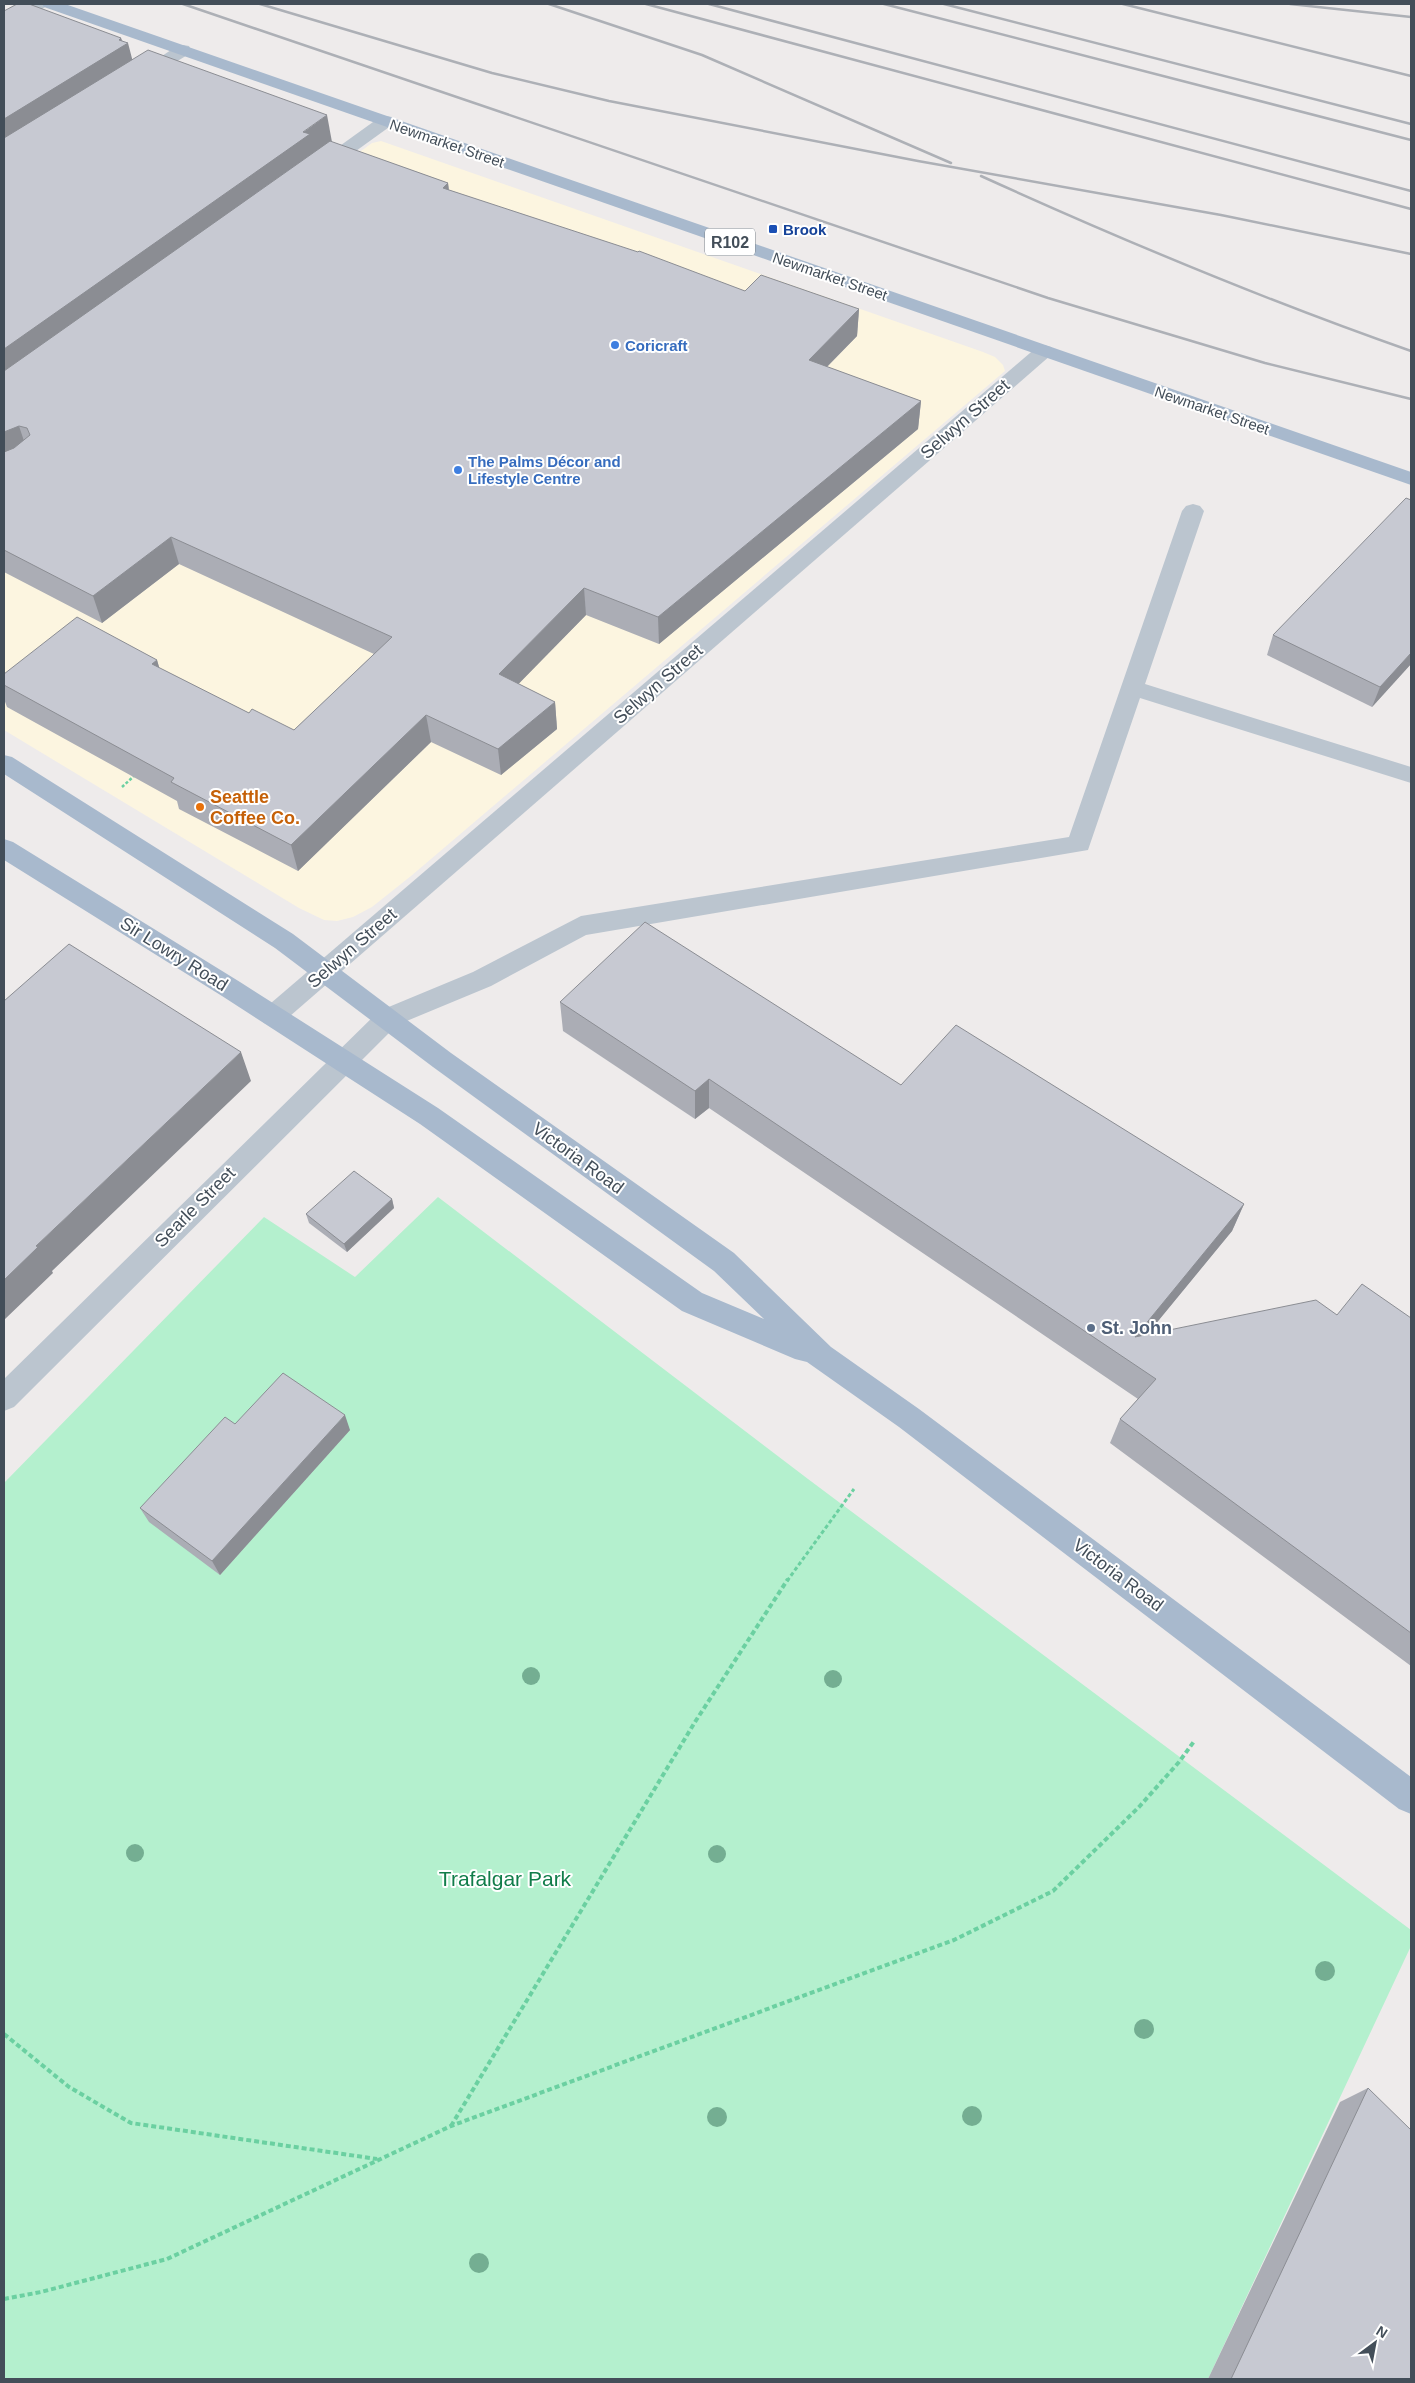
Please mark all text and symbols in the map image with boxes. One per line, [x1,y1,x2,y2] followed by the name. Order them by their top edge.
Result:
[387,115,507,171] street label: Newmarket Street
[783,221,827,238] place label: Brook
[767,223,779,235] marker: Brook
[705,228,755,256] road number: R102
[770,248,890,304] street label: Newmarket Street
[625,337,688,354] place label: Coricraft
[609,339,621,351] marker: Coricraft
[917,375,1013,463] street label: Selwyn Street
[1152,382,1272,438] street label: Newmarket Street
[468,453,621,487] place label: The Palms Décor and Lifestyle Centre
[452,464,464,476] marker: The Palms Décor and Lifestyle Centre
[610,640,706,728] street label: Selwyn Street
[210,787,300,828] place label: Seattle Coffee Co.
[194,801,206,813] marker: Seattle Coffee Co.
[304,904,400,992] street label: Selwyn Street
[117,913,231,995] street label: Sir Lowry Road
[529,1118,627,1198] street label: Victoria Road
[151,1163,239,1251] street label: Searle Street
[1101,1318,1172,1338] place label: St. John
[1085,1322,1097,1334] marker: St. John
[1069,1535,1167,1615] street label: Victoria Road
[439,1867,572,1890] park label: Trafalgar Park
[1350,2318,1400,2368] north arrow
[1373,2323,1390,2341] text: N

